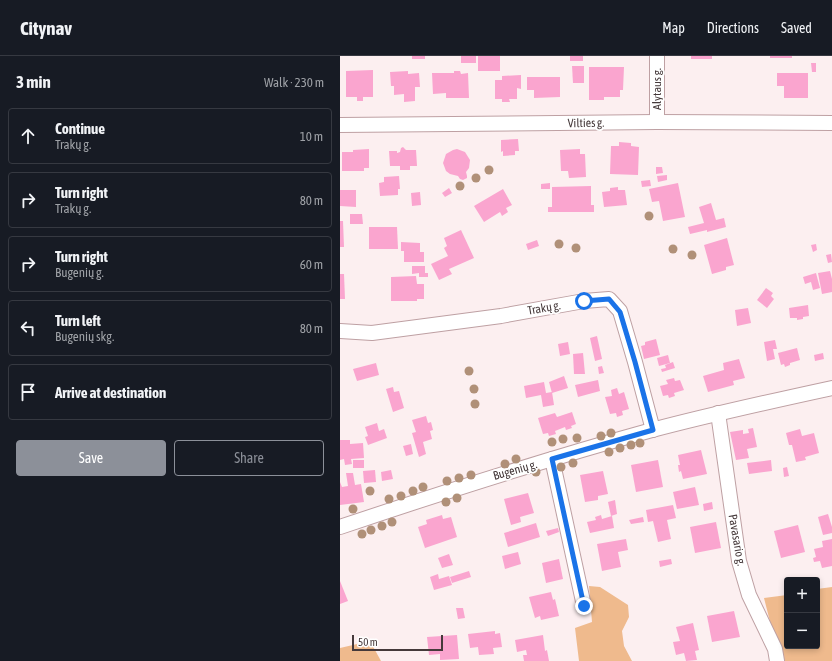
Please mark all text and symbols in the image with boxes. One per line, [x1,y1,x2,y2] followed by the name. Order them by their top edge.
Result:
[20,17,72,39] text: Citynav
[662,20,685,36] text: Map
[707,20,759,36] text: Directions
[781,20,812,36] text: Saved
[650,68,664,110] street label: Alytaus g.
[16,72,51,92] text: 3 min
[264,75,324,90] text: Walk · 230 m
[568,116,604,130] street label: Vilties g.
[55,120,105,137] text: Continue
[17,125,39,147] icon: ahead
[300,129,323,144] text: 10 m
[55,137,91,152] text: Trakų g.
[55,184,108,201] text: Turn right
[17,189,39,211] icon: right
[300,193,323,208] text: 80 m
[55,201,91,216] text: Trakų g.
[55,248,108,265] text: Turn right
[17,253,39,275] icon: right
[300,257,323,272] text: 60 m
[55,265,104,280] text: Bugenių g.
[575,292,593,310] route start
[526,298,562,318] street label: Trakų g.
[55,312,101,329] text: Turn left
[17,317,39,339] icon: left
[300,321,323,336] text: 80 m
[55,329,114,344] text: Bugenių skg.
[17,381,39,403] icon: arrive
[55,384,166,401] text: Arrive at destination
[16,440,166,476] button: Save
[174,440,324,476] button: Share
[491,457,539,483] street label: Bugenių g.
[726,513,748,567] street label: Pavasario g.
[784,577,820,649] map controls
[784,577,820,613] button: +
[575,597,593,615] route end
[784,613,820,649] button: −
[352,633,443,652] scale bar
[358,636,378,648] text: 50 m

